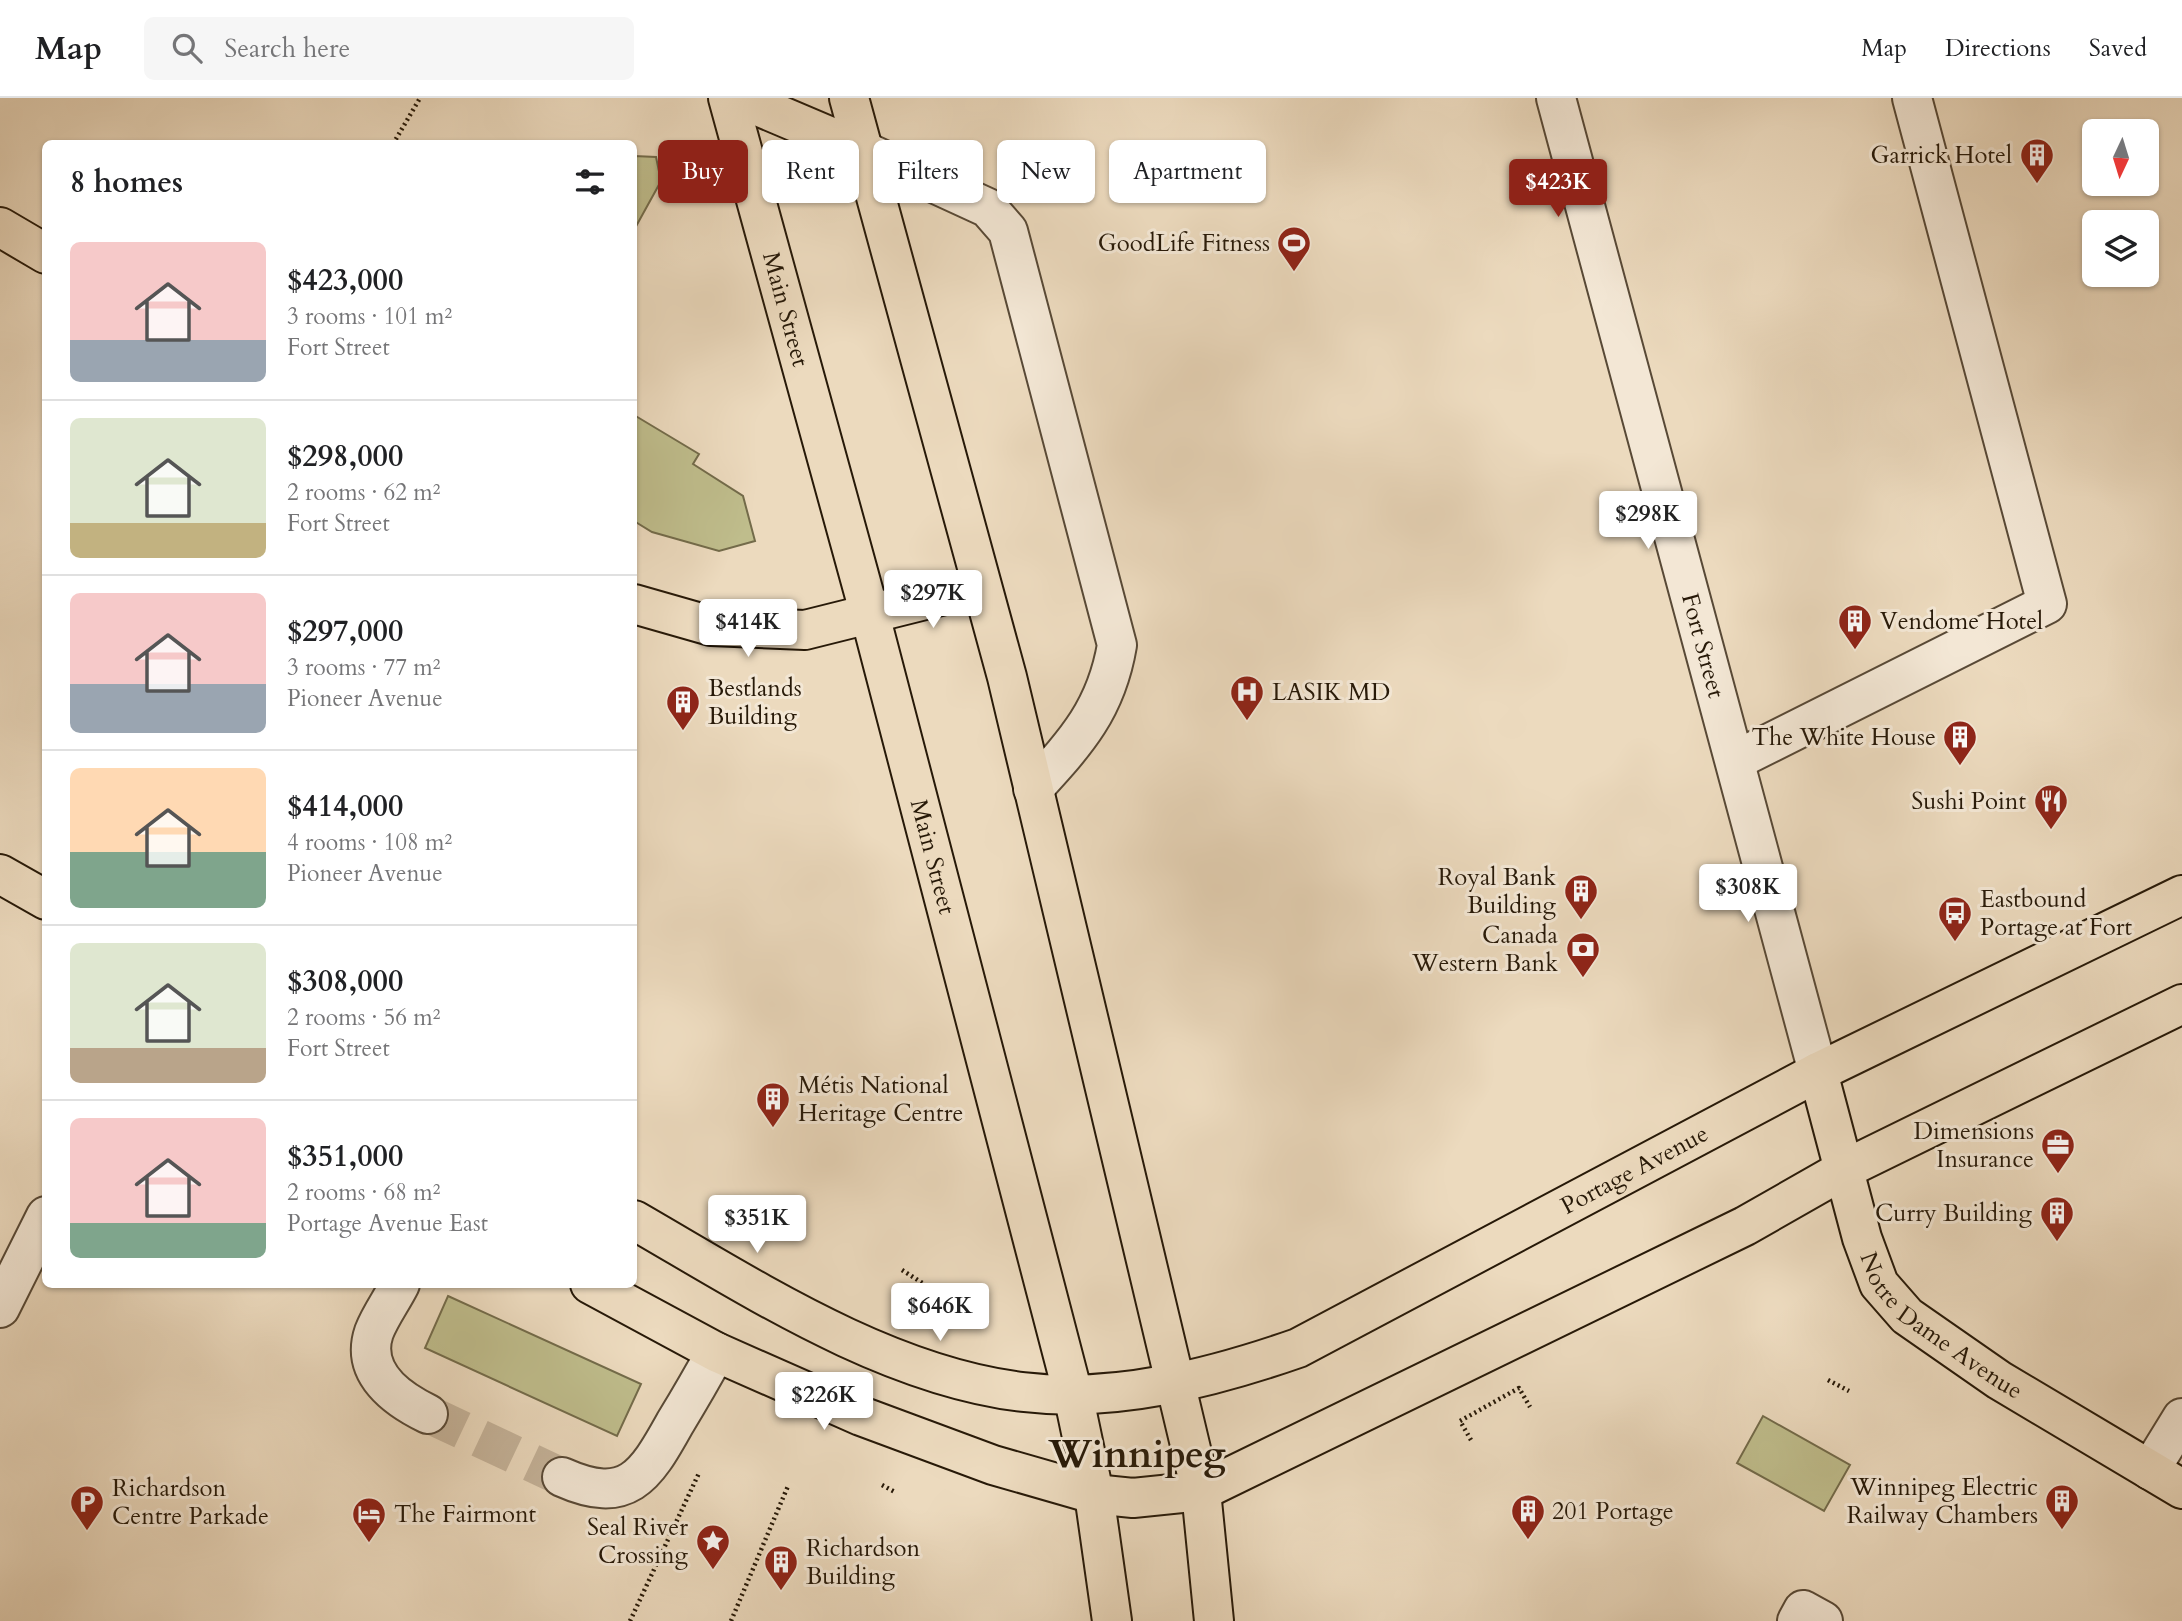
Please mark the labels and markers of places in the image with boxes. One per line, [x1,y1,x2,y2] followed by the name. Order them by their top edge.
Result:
[2018,136,2056,185] building icon: Garrick Hotel
[1871,139,2012,172] place label: Garrick Hotel
[1509,159,1607,219] pin: $423K
[1275,224,1313,273] sports icon: GoodLife Fitness
[1098,227,1270,260] place label: GoodLife Fitness
[1599,491,1697,551] pin: $298K
[884,570,982,630] pin: $297K
[699,600,797,659] pin: $414K
[1836,602,1874,651] building icon: Vendome Hotel
[1880,605,2043,638] place label: Vendome Hotel
[708,672,802,733] place label: Bestlands Building
[1228,673,1266,722] hospital icon: LASIK MD
[1272,676,1390,709] place label: LASIK MD
[664,683,702,732] building icon: Bestlands Building
[1941,718,1979,767] building icon: The White House
[1751,721,1936,754] place label: The White House
[2032,782,2070,831] restaurant icon: Sushi Point
[1911,785,2026,818] place label: Sushi Point
[1438,861,1557,922] place label: Royal Bank Building
[1699,864,1797,924] pin: $308K
[1562,872,1600,921] building icon: Royal Bank Building
[1980,883,2132,944] place label: Eastbound Portage at Fort
[1936,894,1974,943] bus stop icon: Eastbound Portage at Fort
[1411,919,1559,980] place label: Canada Western Bank
[1564,930,1602,979] bank icon: Canada Western Bank
[798,1069,963,1130] place label: Métis National Heritage Centre
[754,1080,792,1129] building icon: Métis National Heritage Centre
[1913,1115,2034,1176] place label: Dimensions Insurance
[2039,1126,2077,1175] office icon: Dimensions Insurance
[2038,1194,2076,1243] building icon: Curry Building
[708,1196,806,1255] pin: $351K
[1875,1197,2033,1230] place label: Curry Building
[891,1284,989,1343] pin: $646K
[775,1372,873,1432] pin: $226K
[1847,1471,2038,1532] place label: Winnipeg Electric Railway Chambers
[112,1472,269,1533] place label: Richardson Centre Parkade
[2043,1482,2081,1531] building icon: Winnipeg Electric Railway Chambers
[68,1483,106,1532] parking icon: Richardson Centre Parkade
[1509,1492,1547,1541] building icon: 201 Portage
[350,1495,388,1544] hotel icon: The Fairmont
[1552,1495,1674,1528] place label: 201 Portage
[394,1498,537,1531] place label: The Fairmont
[587,1511,689,1572] place label: Seal River Crossing
[694,1522,732,1571] place icon: Seal River Crossing
[806,1532,920,1593] place label: Richardson Building
[762,1543,800,1592] building icon: Richardson Building

